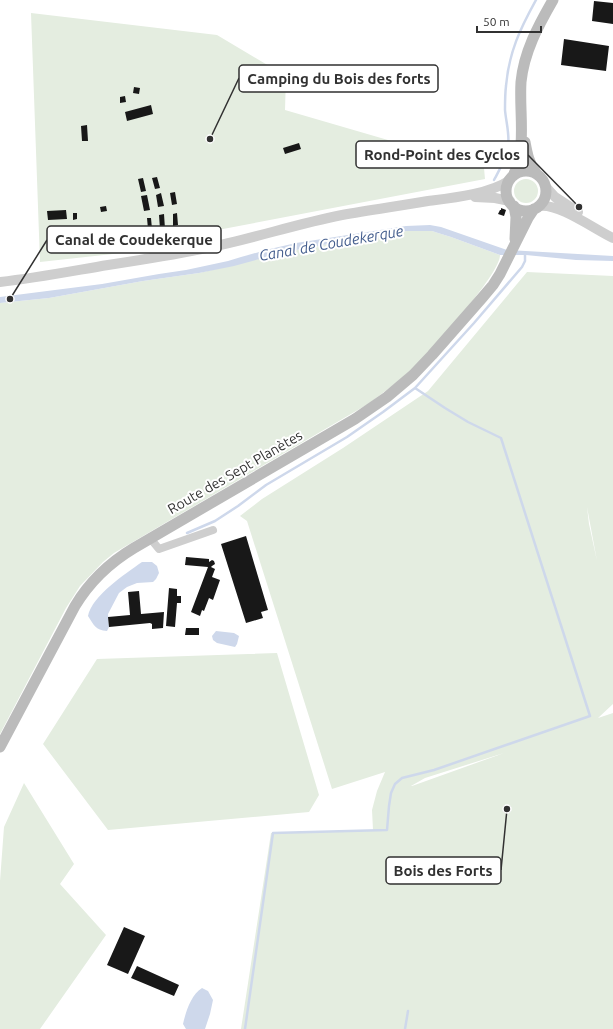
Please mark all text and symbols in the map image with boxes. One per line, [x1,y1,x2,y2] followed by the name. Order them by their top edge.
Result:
[477,8,541,34] scale bar
[483,15,510,28] text: 50 m
[239,65,438,92] callout: Camping du Bois des forts
[247,70,431,87] text: Camping du Bois des forts
[356,141,528,168] callout: Rond-Point des Cyclos
[364,146,520,163] text: Rond-Point des Cyclos
[258,222,405,264] water label: Canal de Coudekerque
[47,226,221,253] callout: Canal de Coudekerque
[55,231,213,248] text: Canal de Coudekerque
[165,427,305,517] street label: Route des Sept Planètes
[386,857,501,884] callout: Bois des Forts
[393,862,493,879] text: Bois des Forts

